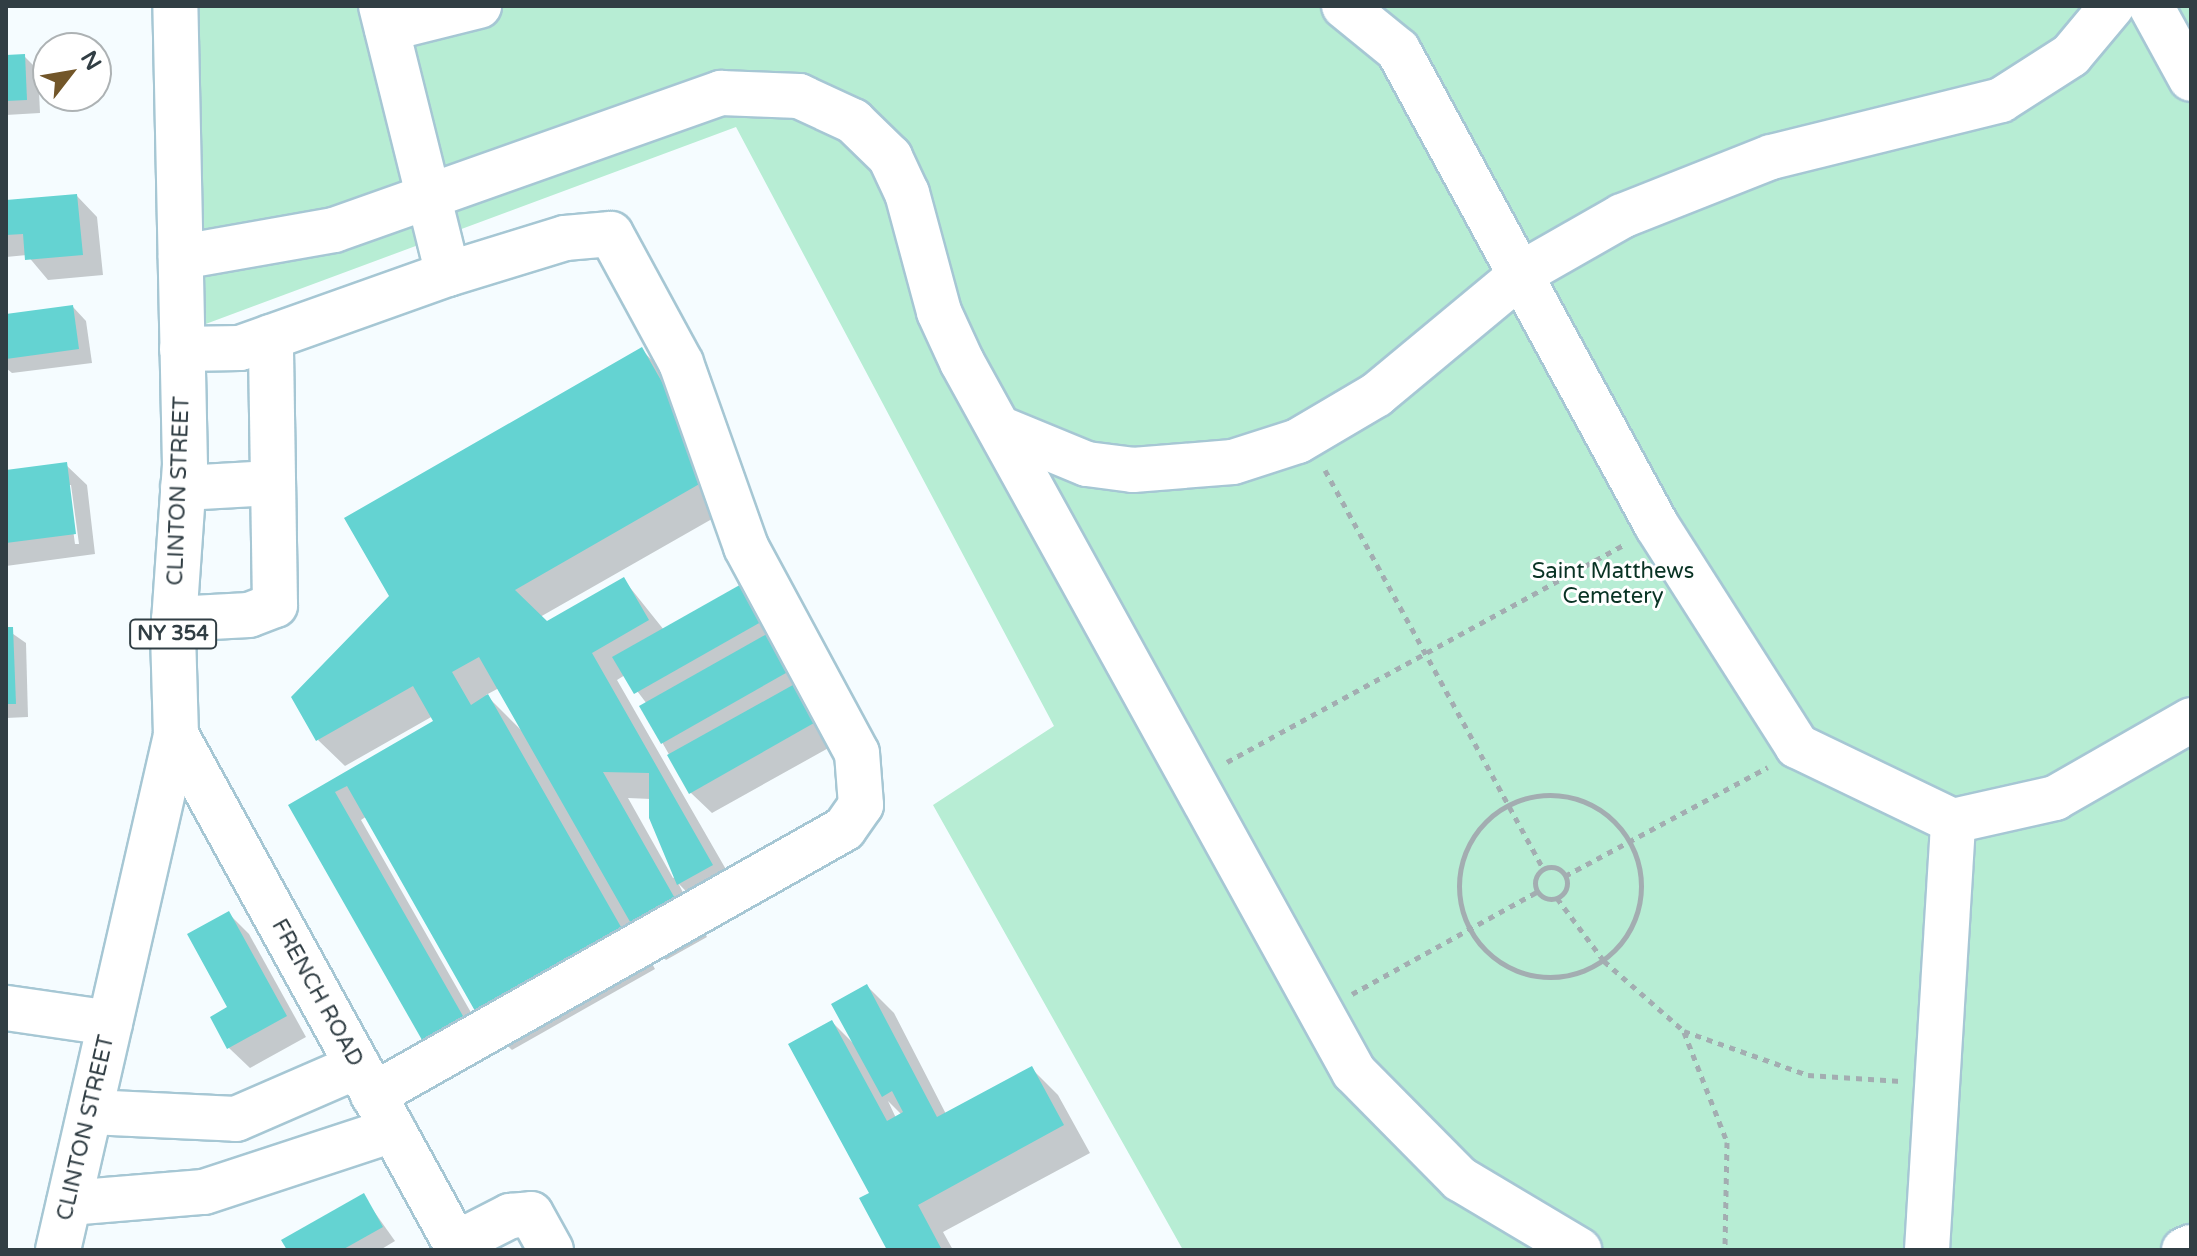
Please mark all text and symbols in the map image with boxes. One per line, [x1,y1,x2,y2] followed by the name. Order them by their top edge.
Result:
[32,32,112,112] north arrow
[75,46,107,75] text: N
[163,396,195,586] street label: CLINTON STREET
[1532,558,1694,610] park label: Saint Matthews Cemetery
[129,618,217,650] road number: NY 354
[266,915,368,1071] street label: FRENCH ROAD
[52,1033,120,1223] street label: CLINTON STREET

